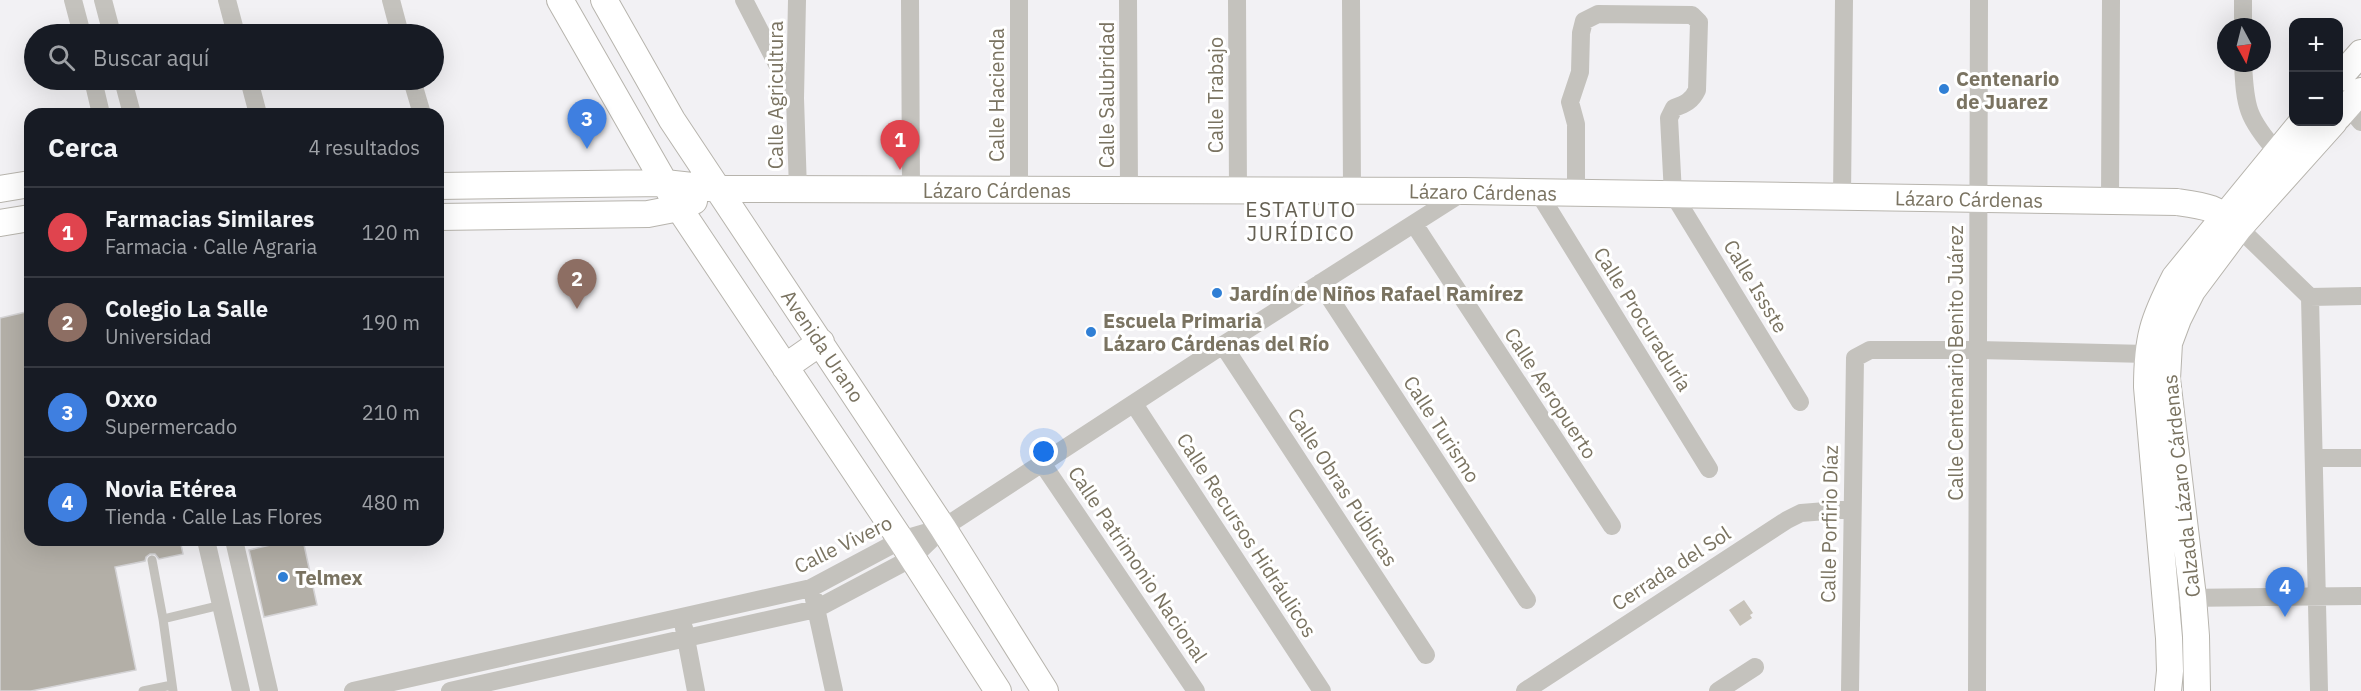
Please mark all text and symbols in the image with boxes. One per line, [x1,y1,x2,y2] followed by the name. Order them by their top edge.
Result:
[2217,18,2271,72] north arrow
[2289,18,2343,126] map controls
[2289,18,2343,72] button: +
[762,20,789,169] street label: Calle Agricultura
[1093,22,1120,168] street label: Calle Salubridad
[24,24,444,90] search box
[983,28,1010,162] street label: Calle Hacienda
[1202,37,1229,153] street label: Calle Trabajo
[45,41,78,74] icon: search
[93,43,209,72] text: Buscar aquí
[1956,65,2059,115] place label: Centenario de Juarez
[2289,72,2343,126] button: −
[1937,82,1951,96] marker: Centenario de Juarez
[568,100,606,149] pin: 3
[880,120,920,170] pin: 1
[48,130,118,164] text: Cerca
[308,134,420,161] text: 4 resultados
[923,177,1071,204] street label: Lázaro Cárdenas
[1409,177,1557,207] street label: Lázaro Cárdenas
[1895,184,2043,214] street label: Lázaro Cárdenas
[1245,195,1357,247] district label: ESTATUTO JURÍDICO
[105,204,314,233] text: Farmacias Similares
[62,219,74,246] text: 1
[362,219,420,246] text: 120 m
[1942,225,1969,501] street label: Calle Centenario Benito Juárez
[105,233,317,260] text: Farmacia · Calle Agraria
[1718,234,1794,338] street label: Calle Issste
[1588,242,1698,397] street label: Calle Procuraduría
[558,260,596,309] pin: 2
[1229,280,1523,307] place label: Jardín de Niños Rafael Ramírez
[775,284,871,408] street label: Avenida Urano
[1210,286,1224,300] marker: Jardín de Niños Rafael Ramírez
[105,294,268,323] text: Colegio La Salle
[1103,307,1329,357] place label: Escuela Primaria Lázaro Cárdenas del Río
[62,309,74,336] text: 2
[362,309,420,336] text: 190 m
[1498,322,1604,464] street label: Calle Aeropuerto
[105,323,212,350] text: Universidad
[1084,325,1098,339] marker: Escuela Primaria Lázaro Cárdenas del Río
[1397,370,1487,488] street label: Calle Turismo
[2156,373,2206,599] street label: Calzada Lázaro Cárdenas
[105,384,157,413] text: Oxxo
[62,399,74,426] text: 3
[362,399,420,426] text: 210 m
[1282,403,1404,571] street label: Calle Obras Públicas
[105,413,237,440] text: Supermercado
[1171,428,1323,642] street label: Calle Recursos Hidráulicos
[1029,437,1058,466] your location
[1814,445,1844,603] street label: Calle Porfirio Díaz
[1062,461,1214,667] street label: Calle Patrimonio Nacional
[105,474,237,503] text: Novia Etérea
[62,489,74,516] text: 4
[362,489,420,516] text: 480 m
[105,503,323,530] text: Tienda · Calle Las Flores
[790,509,896,579] street label: Calle Vivero
[1606,519,1736,617] street label: Cerrada del Sol
[295,564,363,591] place label: Telmex
[2266,568,2304,617] pin: 4
[276,570,290,584] marker: Telmex

